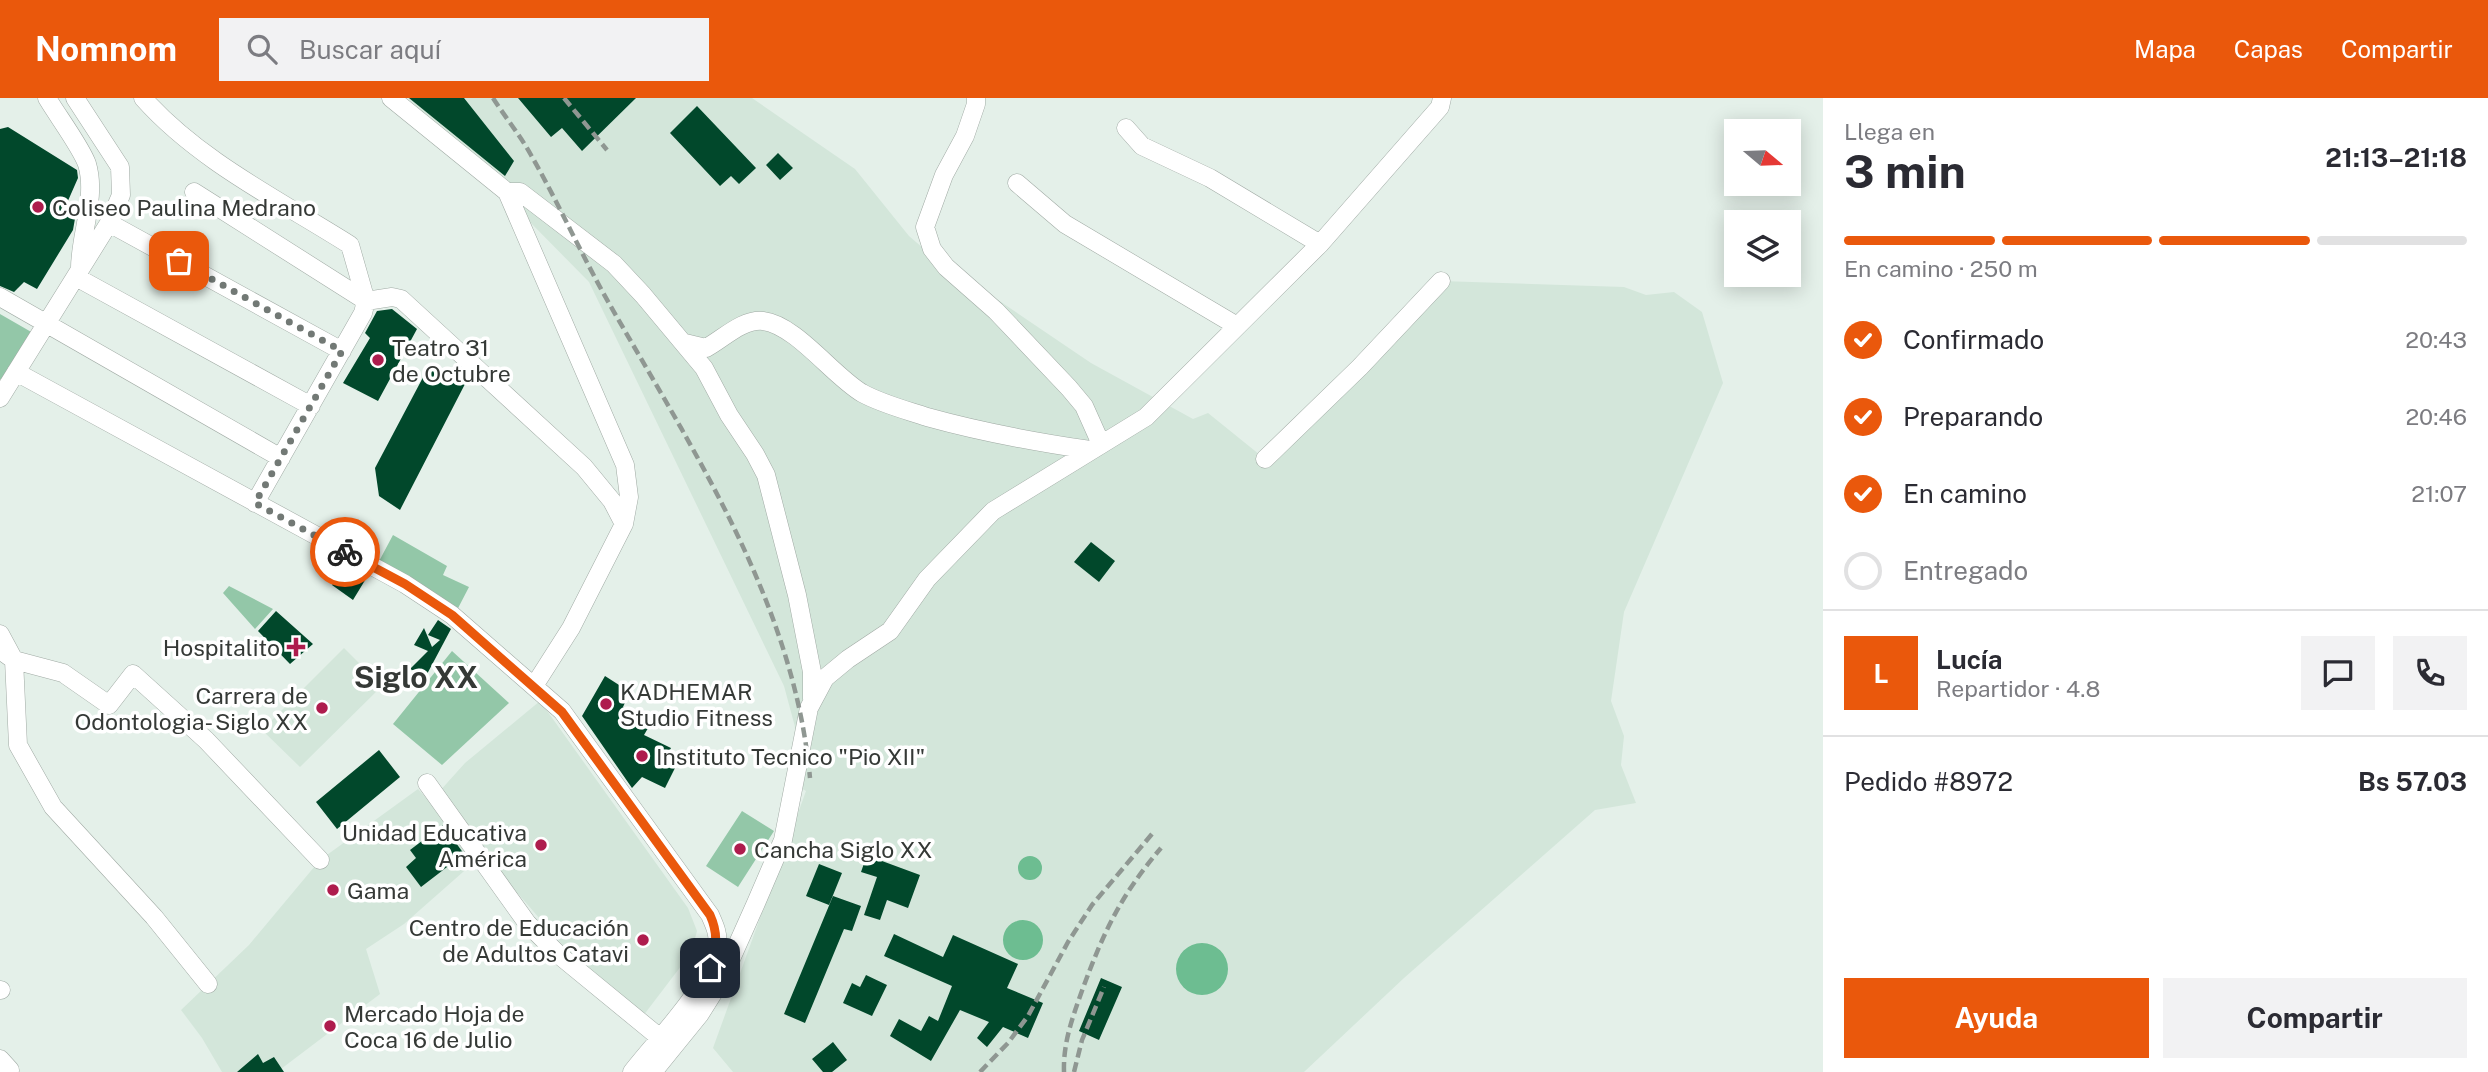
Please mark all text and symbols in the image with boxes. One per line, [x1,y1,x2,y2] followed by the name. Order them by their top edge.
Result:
[219,18,709,81] search box
[35,30,177,68] text: Nomnom
[243,30,281,68] icon: search
[299,34,441,65] text: Buscar aquí
[2134,35,2196,63] text: Mapa
[2234,35,2303,63] text: Capas
[2341,35,2453,63] text: Compartir
[1844,118,1935,145] text: Llega en
[1724,119,1801,196] north arrow
[1724,119,1801,287] map controls
[2325,142,2467,173] text: 21:13–21:18
[1844,144,1966,198] text: 3 min
[52,194,316,221] place label: Coliseo Paulina Medrano
[30,199,46,215] marker: Coliseo Paulina Medrano
[1724,210,1801,287] button: layers
[149,231,209,291] pin
[160,242,198,280] icon: bag
[1844,255,2038,282] text: En camino · 250 m
[1844,321,1882,359] icon: check
[1903,324,2044,355] text: Confirmado
[2405,326,2467,353] text: 20:43
[392,334,511,387] place label: Teatro 31 de Octubre
[370,352,386,368] marker: Teatro 31 de Octubre
[1844,398,1882,436] icon: check
[1903,401,2043,432] text: Preparando
[2405,403,2467,430] text: 20:46
[1844,475,1882,513] icon: check
[1903,478,2027,509] text: En camino
[2411,480,2467,507] text: 21:07
[310,517,380,587] courier
[326,533,364,571] icon: bike
[1903,555,2028,586] text: Entregado
[163,634,280,661] place label: Hospitalito
[2301,636,2375,710] button: chat
[2393,636,2467,710] button: phone
[286,637,306,657] marker: Hospitalito
[1936,644,2002,675] text: Lucía
[1873,658,1889,689] text: L
[354,659,478,695] district label: Siglo XX
[1936,675,2100,702] text: Repartidor · 4.8
[620,678,773,731] place label: KADHEMAR Studio Fitness
[75,682,308,735] place label: Carrera de Odontologia- Siglo XX
[598,696,614,712] marker: KADHEMAR Studio Fitness
[314,700,330,716] marker: Carrera de Odontologia- Siglo XX
[656,743,925,770] place label: Instituto Tecnico "Pio XII"
[634,748,650,764] marker: Instituto Tecnico "Pio XII"
[1844,766,2013,797] text: Pedido #8972
[2358,766,2467,797] text: Bs 57.03
[342,819,527,872] place label: Unidad Educativa América
[754,836,933,863] place label: Cancha Siglo XX
[533,837,549,853] marker: Unidad Educativa América
[732,841,748,857] marker: Cancha Siglo XX
[347,877,409,904] place label: Gama
[325,882,341,898] marker: Gama
[409,914,629,967] place label: Centro de Educación de Adultos Catavi
[635,932,651,948] marker: Centro de Educación de Adultos Catavi
[680,938,740,998] pin
[691,949,729,987] icon: home
[1844,978,2149,1058] button: Ayuda
[2163,978,2467,1058] button: Compartir
[344,1000,525,1053] place label: Mercado Hoja de Coca 16 de Julio
[322,1018,338,1034] marker: Mercado Hoja de Coca 16 de Julio

